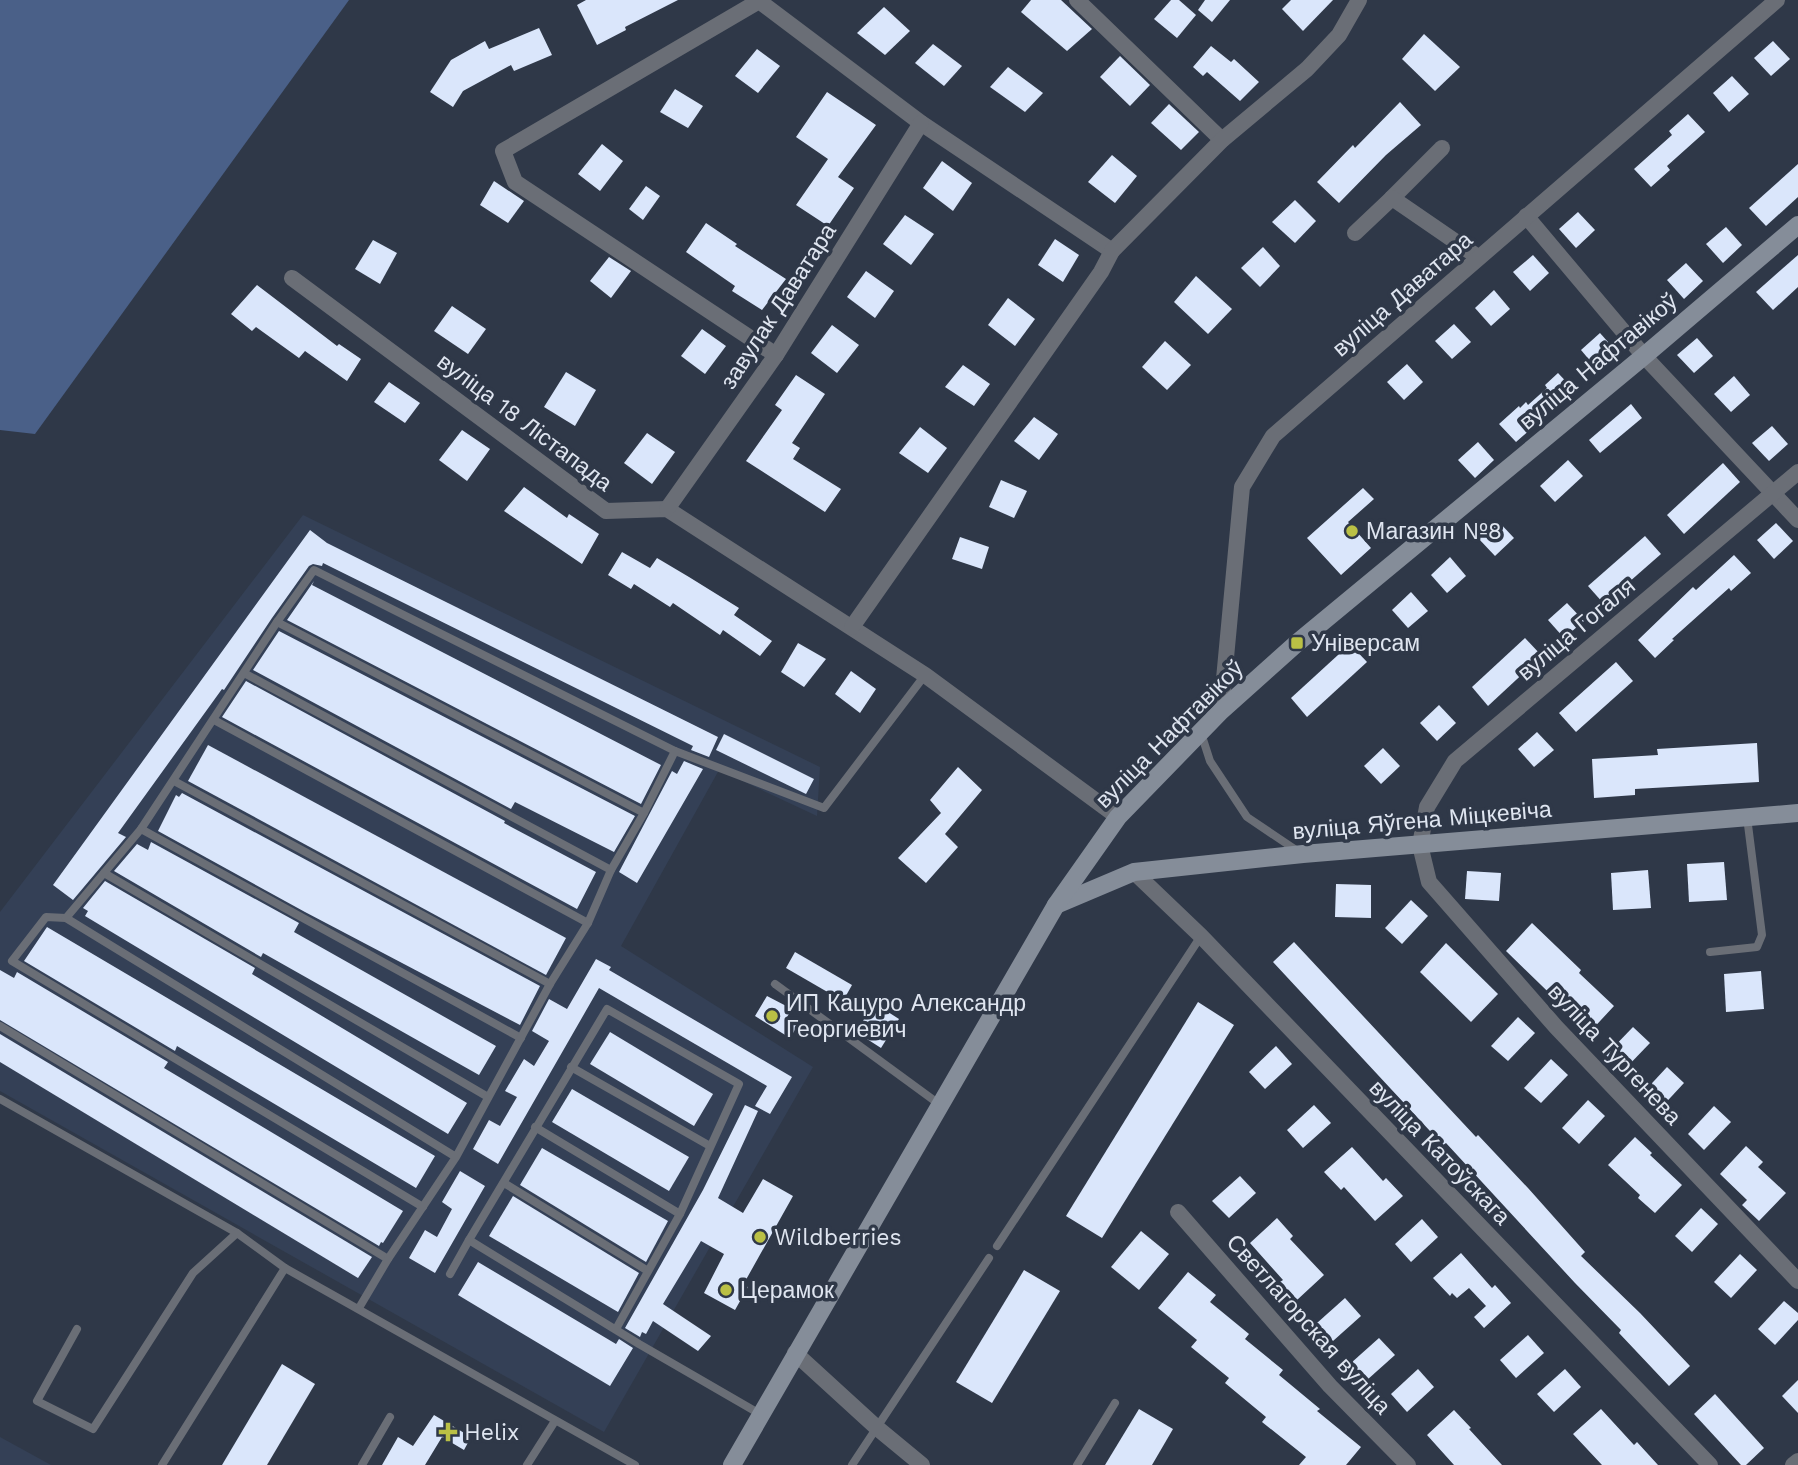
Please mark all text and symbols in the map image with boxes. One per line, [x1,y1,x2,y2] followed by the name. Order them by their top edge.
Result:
[715,218,842,394] street label: завулак Даватара
[1327,226,1478,362] street label: вуліца Даватара
[1514,287,1683,435] street label: вуліца Нафтавікоў
[432,348,618,497] street label: вуліца 18 Лістапада
[1366,518,1502,545] place label: Магазин №8
[1344,523,1360,539] marker: Магазин №8
[1512,572,1641,686] street label: вуліца Гогаля
[1311,630,1420,657] place label: Універсам
[1289,635,1305,651] marker: Універсам
[1090,654,1249,814] street label: вуліца Нафтавікоў
[1291,796,1553,845] street label: вуліца Яўгена Міцкевіча
[1542,978,1687,1131] street label: вуліца Тургенева
[786,990,1026,1043] place label: ИП Кацуро Александр Георгиевич
[764,1008,780,1024] marker: ИП Кацуро Александр Георгиевич
[1364,1074,1516,1231] street label: вуліца Катоўскага
[774,1224,902,1251] place label: Wildberries
[752,1229,768,1245] marker: Wildberries
[1221,1229,1397,1420] street label: Светлагорская вуліца
[740,1277,835,1304] place label: Церамок
[718,1282,734,1298] marker: Церамок
[464,1419,519,1446] place label: Helix
[438,1422,458,1442] marker: Helix

